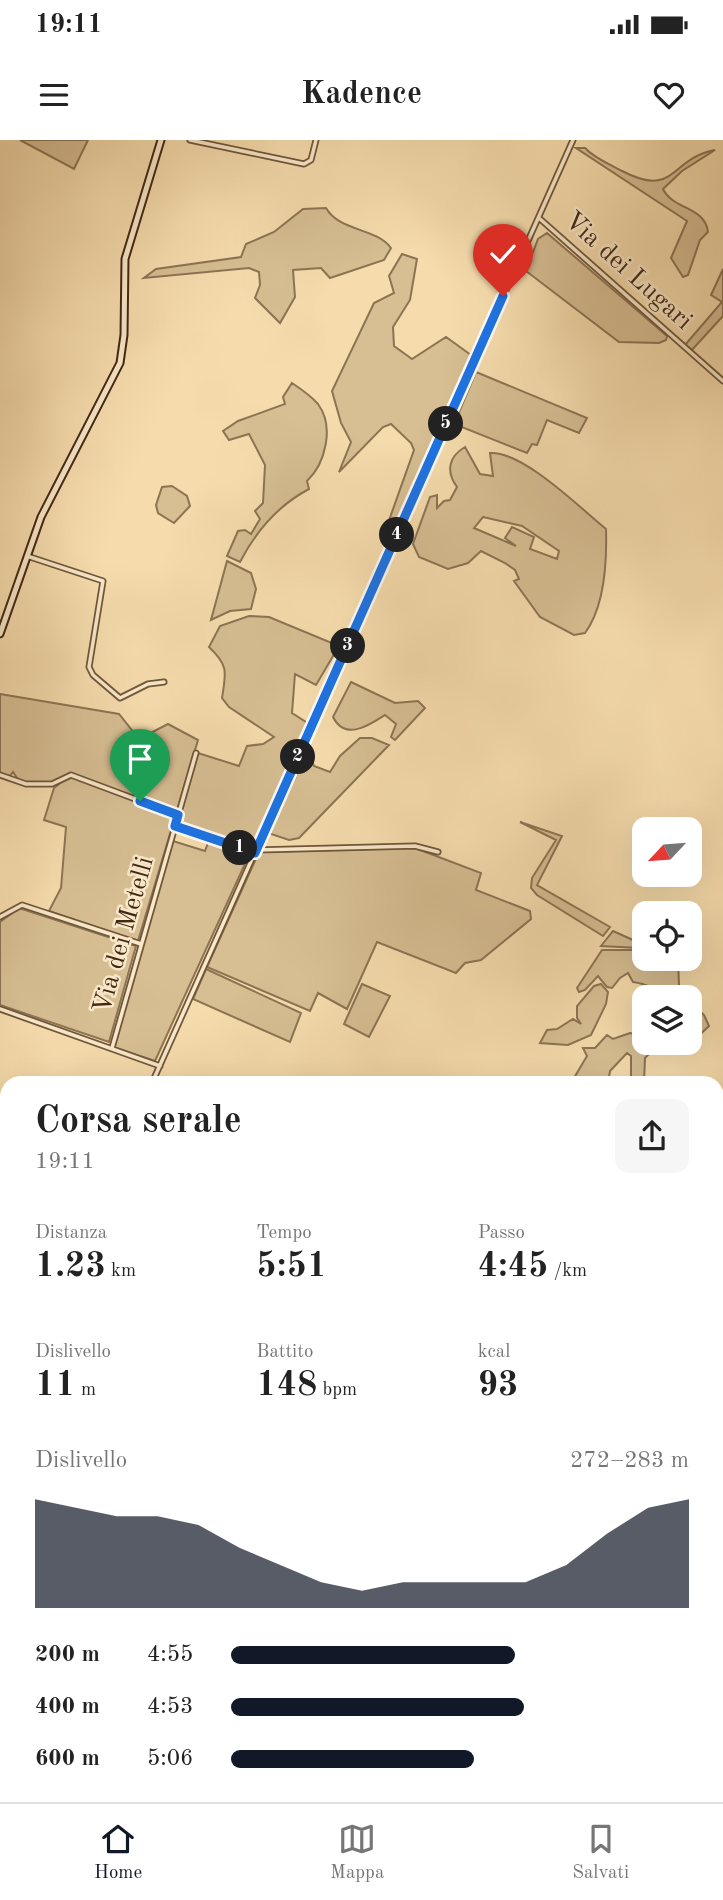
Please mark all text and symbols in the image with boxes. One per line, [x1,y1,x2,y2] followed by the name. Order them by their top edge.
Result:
[35,12,103,38] text: 19:11
[35,76,73,114] icon: menu
[650,76,688,114] icon: heart
[301,79,422,111] text: Kadence
[559,207,697,335] street label: Via dei Lugari
[473,224,533,296] pin
[484,235,522,273] icon: check
[428,406,464,442] pin: 5
[440,414,451,433] text: 5
[380,518,414,552] pin: 4
[391,525,402,544] text: 4
[330,629,366,664] pin: 3
[342,636,353,655] text: 3
[110,729,170,801] pin
[121,740,159,778] icon: arrive
[280,740,316,774] pin: 2
[292,747,303,766] text: 2
[632,817,702,887] north arrow
[632,817,702,1055] map controls
[222,830,258,866] pin: 1
[234,838,245,857] text: 1
[89,854,159,1016] street label: Via dei Metelli
[632,901,702,971] button: locate
[632,985,702,1055] button: layers
[615,1099,689,1173] button: share
[35,1103,242,1141] text: Corsa serale
[35,1150,95,1173] text: 19:11
[35,1224,107,1243] text: Distanza
[256,1224,312,1243] text: Tempo
[478,1224,525,1243] text: Passo
[35,1249,106,1284] text: 1.23
[256,1249,327,1284] text: 5:51
[478,1249,548,1284] text: 4:45
[106,1262,136,1281] text: km
[548,1262,587,1281] text: /km
[35,1343,111,1362] text: Dislivello
[256,1343,313,1362] text: Battito
[478,1343,510,1362] text: kcal
[35,1368,76,1403] text: 11
[256,1368,317,1403] text: 148
[478,1368,518,1403] text: 93
[76,1381,96,1400] text: m
[317,1381,357,1400] text: bpm
[35,1449,127,1472] text: Dislivello
[570,1449,689,1472] text: 272–283 m
[35,1643,100,1666] text: 200 m
[147,1643,193,1666] text: 4:55
[35,1695,100,1718] text: 400 m
[147,1695,193,1718] text: 4:53
[35,1747,100,1770] text: 600 m
[147,1747,193,1770] text: 5:06
[94,1820,142,1885] tab: Home
[330,1820,384,1885] tab: Mappa
[572,1820,629,1885] tab: Salvati

